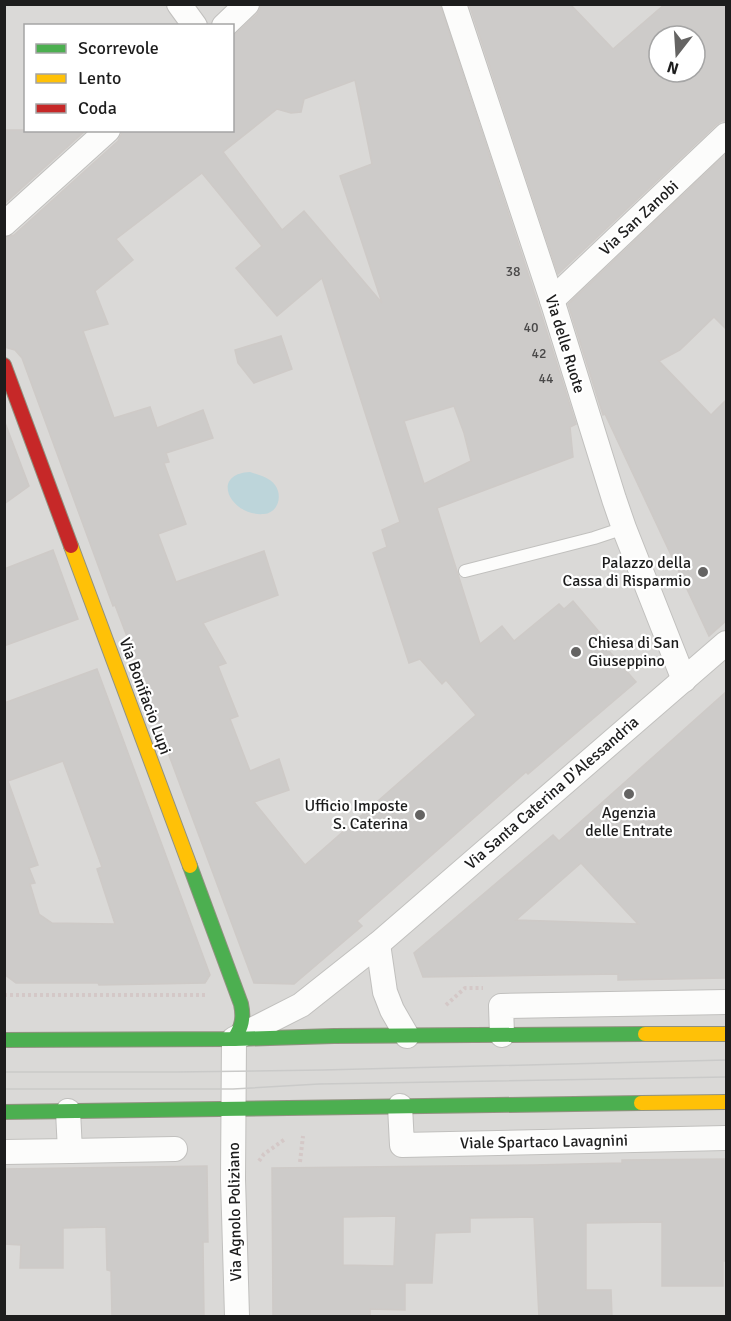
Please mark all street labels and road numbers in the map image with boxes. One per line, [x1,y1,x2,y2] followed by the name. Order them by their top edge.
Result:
[595,176,683,260] street label: Via San Zanobi
[541,292,589,396] street label: Via delle Ruote
[115,635,175,757] street label: Via Bonifacio Lupi
[461,712,643,874] street label: Via Santa Caterina D'Alessandria
[460,1131,628,1153] street label: Viale Spartaco Lavagnini
[224,1142,246,1282] street label: Via Agnolo Poliziano

